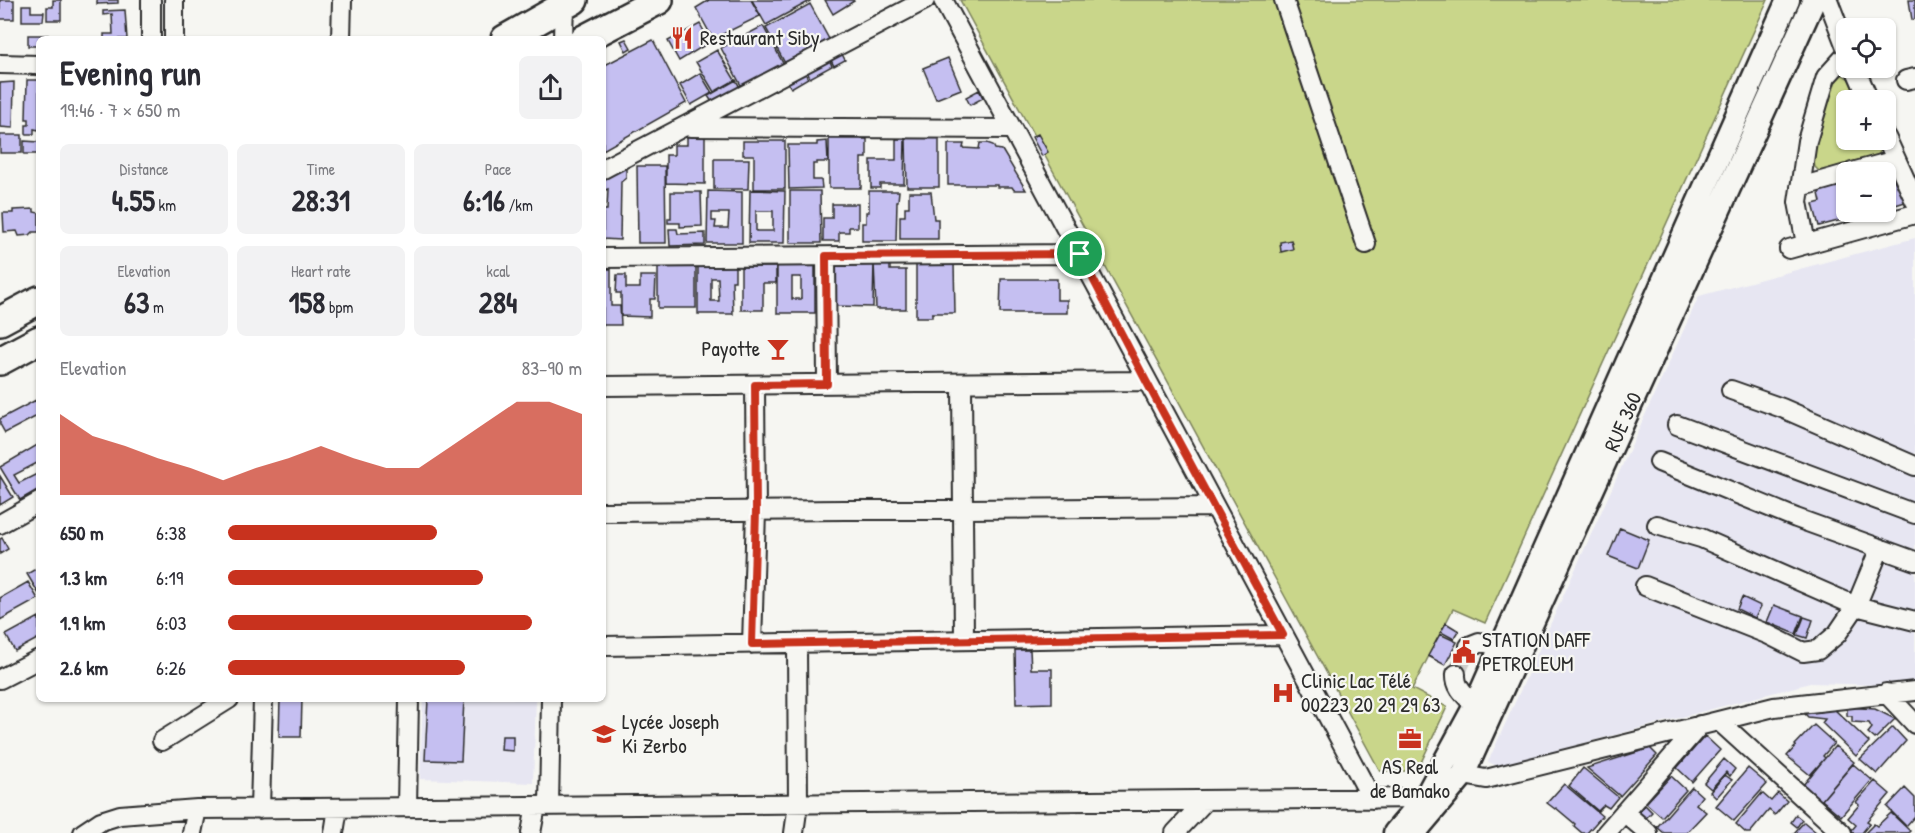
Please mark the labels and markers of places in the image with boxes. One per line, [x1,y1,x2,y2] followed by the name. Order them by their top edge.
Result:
[700,23,820,52] place label: Restaurant Siby
[669,25,695,51] restaurant icon: Restaurant Siby
[1054,228,1105,279] pin
[702,334,760,363] place label: Payotte
[765,336,791,362] bar icon: Payotte
[1482,625,1591,678] place label: STATION DAFF PETROLEUM
[1451,639,1477,665] public building icon: STATION DAFF PETROLEUM
[1301,666,1440,719] place label: Clinic Lac Télé 00223 20 29 29 63
[1270,680,1296,706] hospital icon: Clinic Lac Télé 00223 20 29 29 63
[622,707,719,760] place label: Lycée Joseph Ki Zerbo
[591,721,617,747] school or university icon: Lycée Joseph Ki Zerbo
[1397,726,1423,752] office icon: AS Real de Bamako
[1370,752,1450,805] place label: AS Real de Bamako

